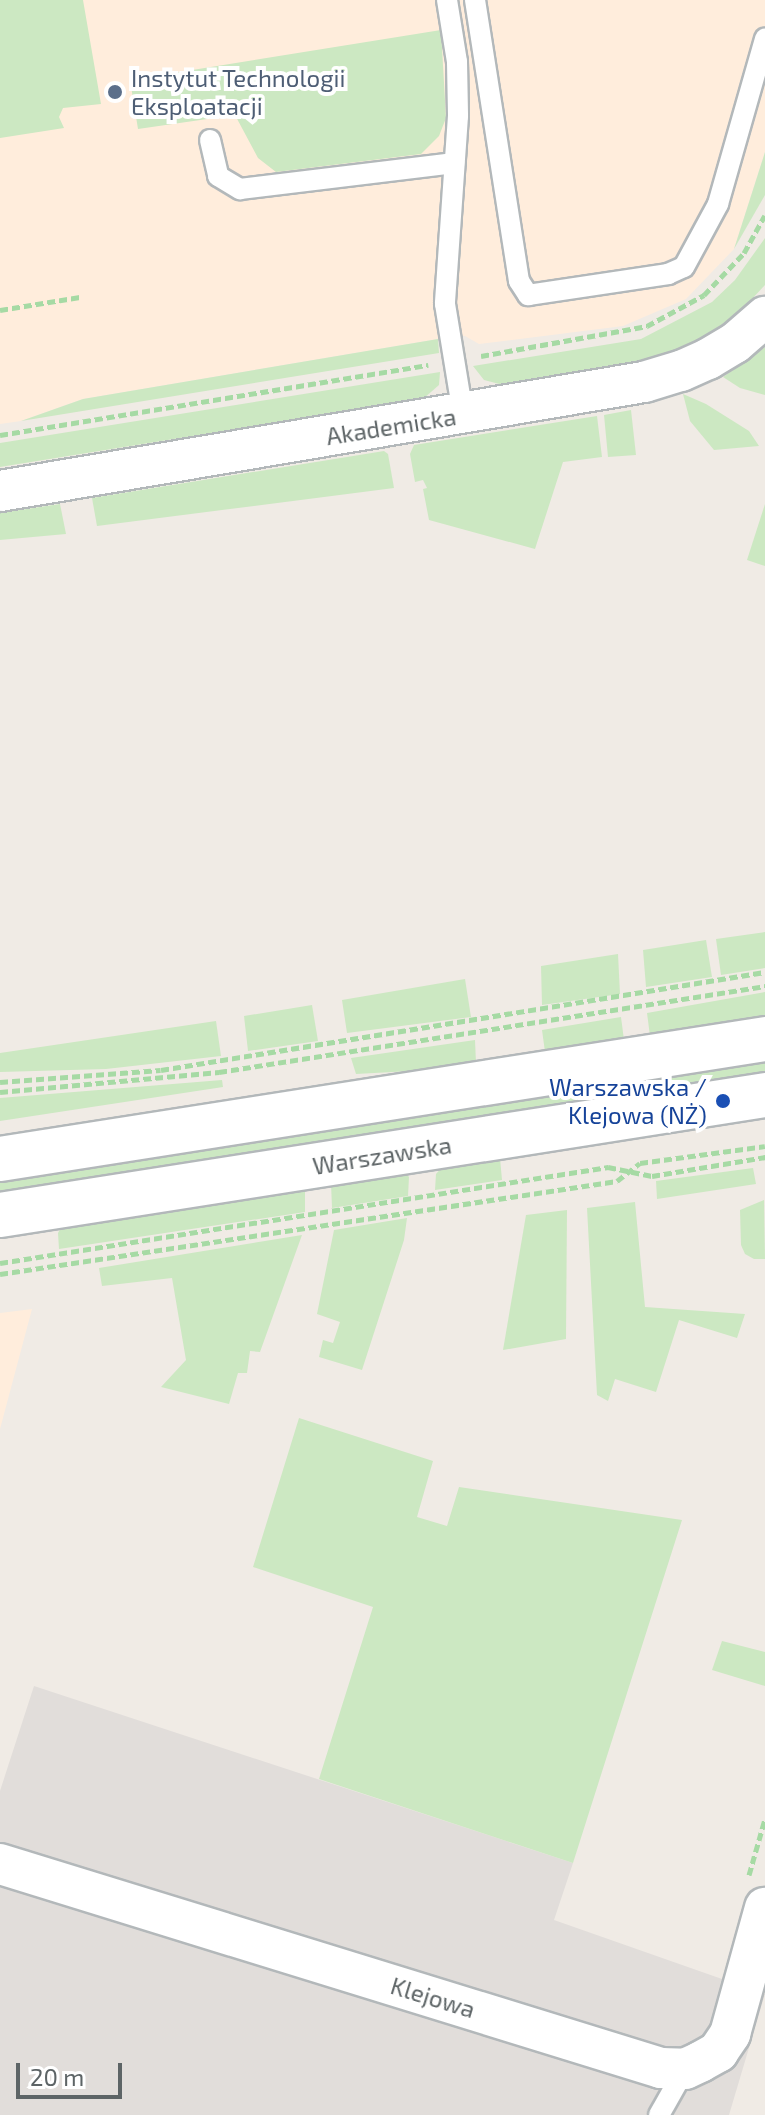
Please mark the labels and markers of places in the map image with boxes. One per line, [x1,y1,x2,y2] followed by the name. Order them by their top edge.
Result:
[131,64,346,120] place label: Instytut Technologii Eksploatacji
[106,83,124,101] marker: Instytut Technologii Eksploatacji
[549,1073,707,1129] place label: Warszawska / Klejowa (NŻ)
[714,1092,732,1110] marker: Warszawska / Klejowa (NŻ)

